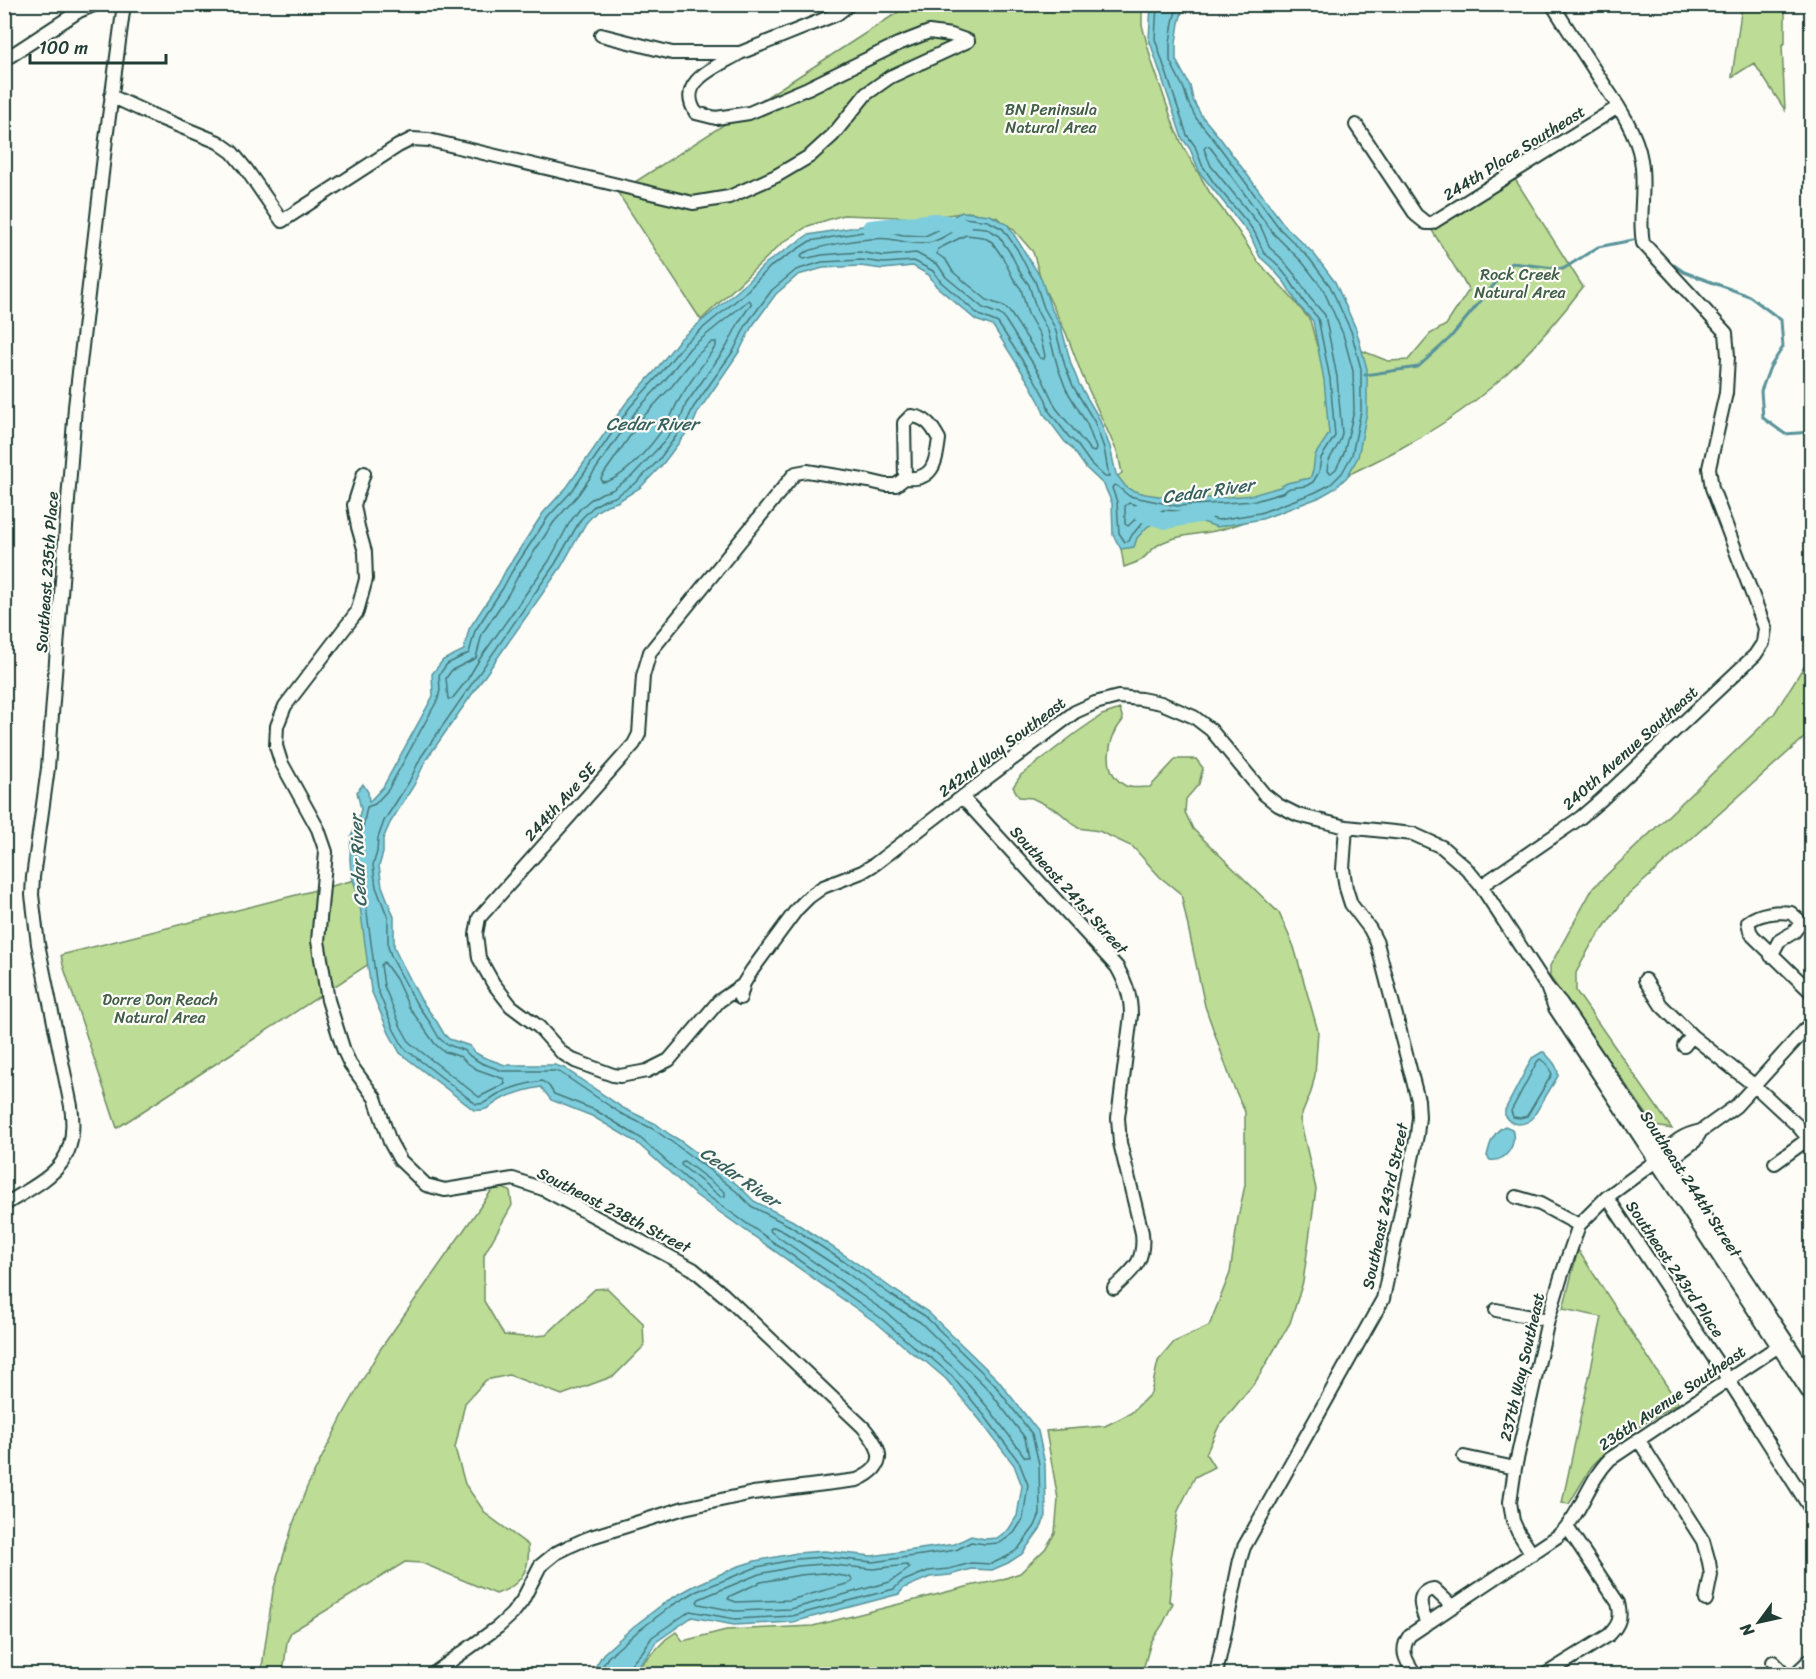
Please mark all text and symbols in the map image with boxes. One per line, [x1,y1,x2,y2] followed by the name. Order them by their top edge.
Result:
[30,27,166,65] scale bar
[39,32,88,64] text: 100 m
[1005,95,1098,142] park label: BN Peninsula Natural Area
[1437,97,1591,209] street label: 244th Place Southeast
[1474,260,1567,307] park label: Rock Creek Natural Area
[606,408,702,440] water label: Cedar River
[1160,468,1259,513] water label: Cedar River
[27,490,67,654] street label: Southeast 235th Place
[1555,678,1705,818] street label: 240th Avenue Southeast
[932,689,1072,805] street label: 242nd Way Southeast
[516,755,604,848] street label: 244th Ave SE
[339,811,376,908] water label: Cedar River
[1003,819,1136,962] street label: Southeast 241st Street
[102,985,218,1032] park label: Dorre Don Reach Natural Area
[1632,1104,1750,1264] street label: Southeast 244th Street
[1353,1120,1417,1292] street label: Southeast 243rd Street
[693,1138,790,1219] water label: Cedar River
[532,1159,696,1262] street label: Southeast 238th Street
[1618,1194,1732,1344] street label: Southeast 243rd Place
[1491,1290,1553,1444] street label: 237th Way Southeast
[1592,1338,1752,1458] street label: 236th Avenue Southeast
[1729,1592,1789,1652] north arrow
[1731,1617,1763,1643] text: N

